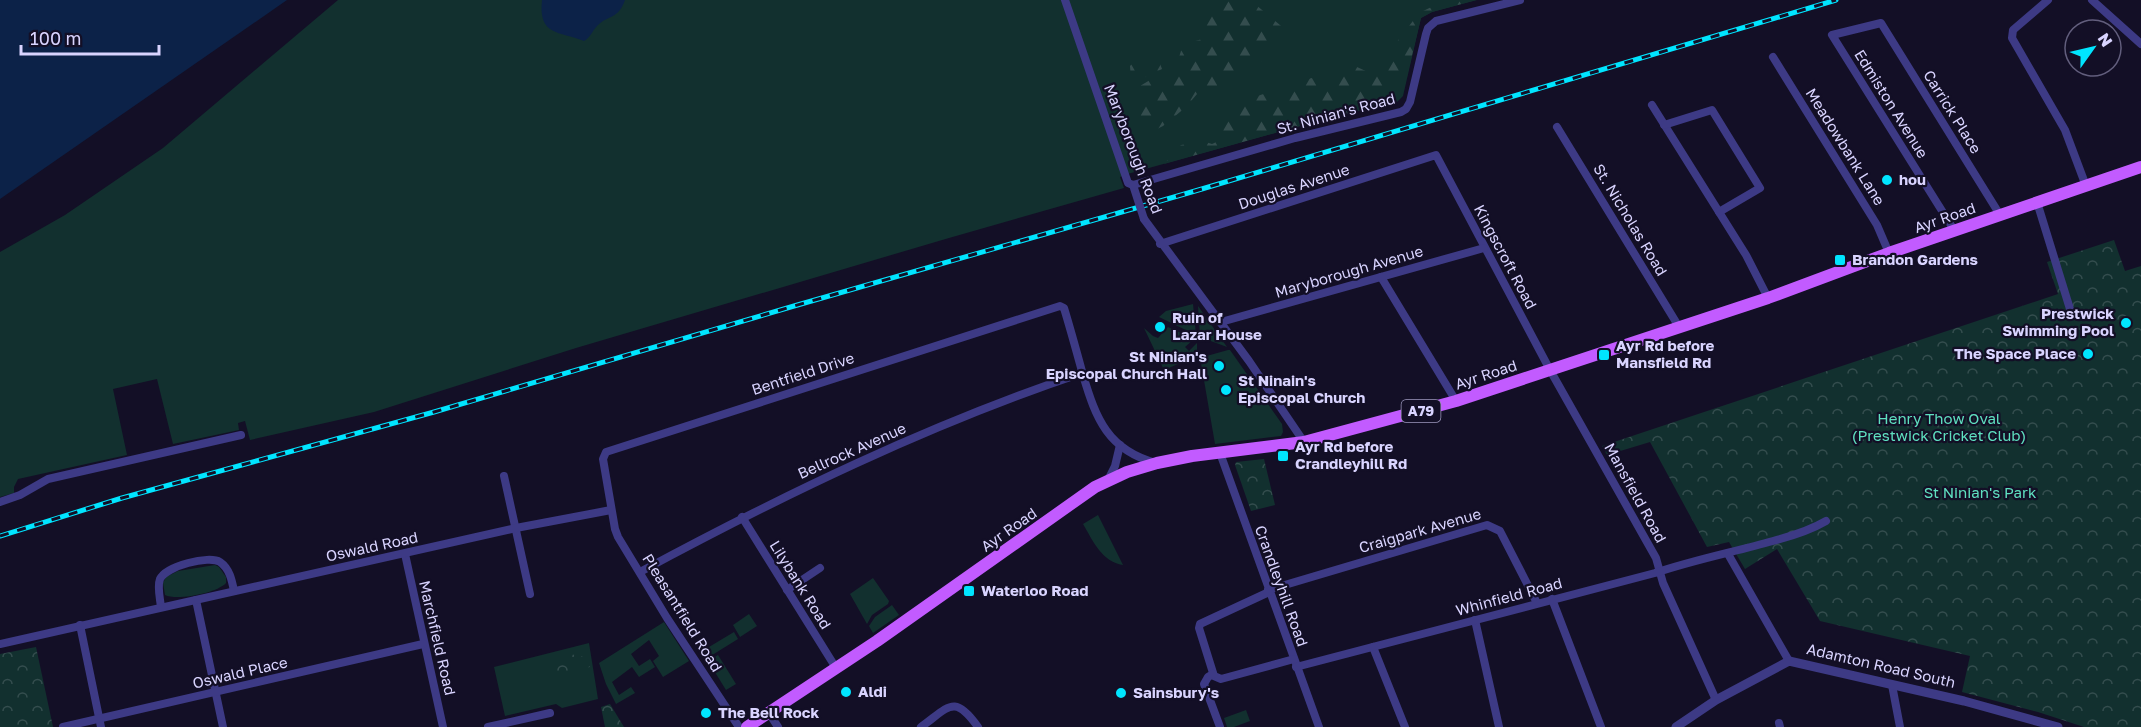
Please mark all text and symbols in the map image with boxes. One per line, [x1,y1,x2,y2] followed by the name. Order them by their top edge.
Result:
[21,18,159,56] scale bar
[2063,18,2123,78] north arrow
[30,27,81,49] text: 100 m
[2094,29,2117,50] text: N
[1851,46,1933,161] street label: Edmiston Avenue
[1920,67,1986,157] street label: Carrick Place
[1101,81,1167,216] street label: Maryborough Road
[1803,85,1889,209] street label: Meadowbank Lane
[1275,89,1397,138] street label: St. Ninian's Road
[1236,160,1352,212] street label: Douglas Avenue
[1590,160,1671,279] street label: St. Nicholas Road
[1899,170,1926,188] place label: hou
[1880,173,1894,187] marker: hou
[1912,198,1978,236] street label: Ayr Road
[1471,201,1541,312] street label: Kingscroft Road
[1273,241,1425,301] street label: Maryborough Avenue
[1852,250,1978,268] place label: Brandon Gardens
[1833,253,1847,267] marker: Brandon Gardens
[2002,304,2114,339] place label: Prestwick Swimming Pool
[1172,308,1262,343] place label: Ruin of Lazar House
[2119,316,2133,330] marker: Prestwick Swimming Pool
[1153,320,1167,334] marker: Ruin of Lazar House
[1616,336,1715,371] place label: Ayr Rd before Mansfield Rd
[1954,344,2076,362] place label: The Space Place
[1046,347,1207,382] place label: St Ninian's Episcopal Church Hall
[2081,347,2095,361] marker: The Space Place
[749,348,857,398] street label: Bentfield Drive
[1597,348,1611,362] marker: Ayr Rd before Mansfield Rd
[1453,356,1519,392] street label: Ayr Road
[1212,359,1226,373] marker: St Ninian's Episcopal Church Hall
[1238,371,1365,406] place label: St Ninain's Episcopal Church
[1219,383,1233,397] marker: St Ninain's Episcopal Church
[1402,400,1440,422] road number: A79
[1852,409,2026,444] park label: Henry Thow Oval (Prestwick Cricket Club)
[795,418,909,482] street label: Bellrock Avenue
[1295,437,1407,472] place label: Ayr Rd before Crandleyhill Rd
[1601,440,1671,545] street label: Mansfield Road
[1276,449,1290,463] marker: Ayr Rd before Crandleyhill Rd
[1924,483,2037,501] park label: St Ninian's Park
[977,503,1040,555] street label: Ayr Road
[1357,504,1483,556] street label: Craigpark Avenue
[1252,523,1312,649] street label: Crandleyhill Road
[324,527,420,565] street label: Oswald Road
[766,537,835,632] street label: Lilybank Road
[639,550,726,675] street label: Pleasantfield Road
[1454,573,1564,619] street label: Whinfield Road
[416,579,460,697] street label: Marchfield Road
[981,581,1088,599] place label: Waterloo Road
[962,584,976,598] marker: Waterloo Road
[1805,639,1957,691] street label: Adamton Road South
[191,652,289,692] street label: Oswald Place
[858,682,887,700] place label: Aldi
[1133,683,1219,701] place label: Sainsbury's
[839,685,853,699] marker: Aldi
[1114,686,1128,700] marker: Sainsbury's
[718,703,819,721] place label: The Bell Rock
[699,706,713,720] marker: The Bell Rock

